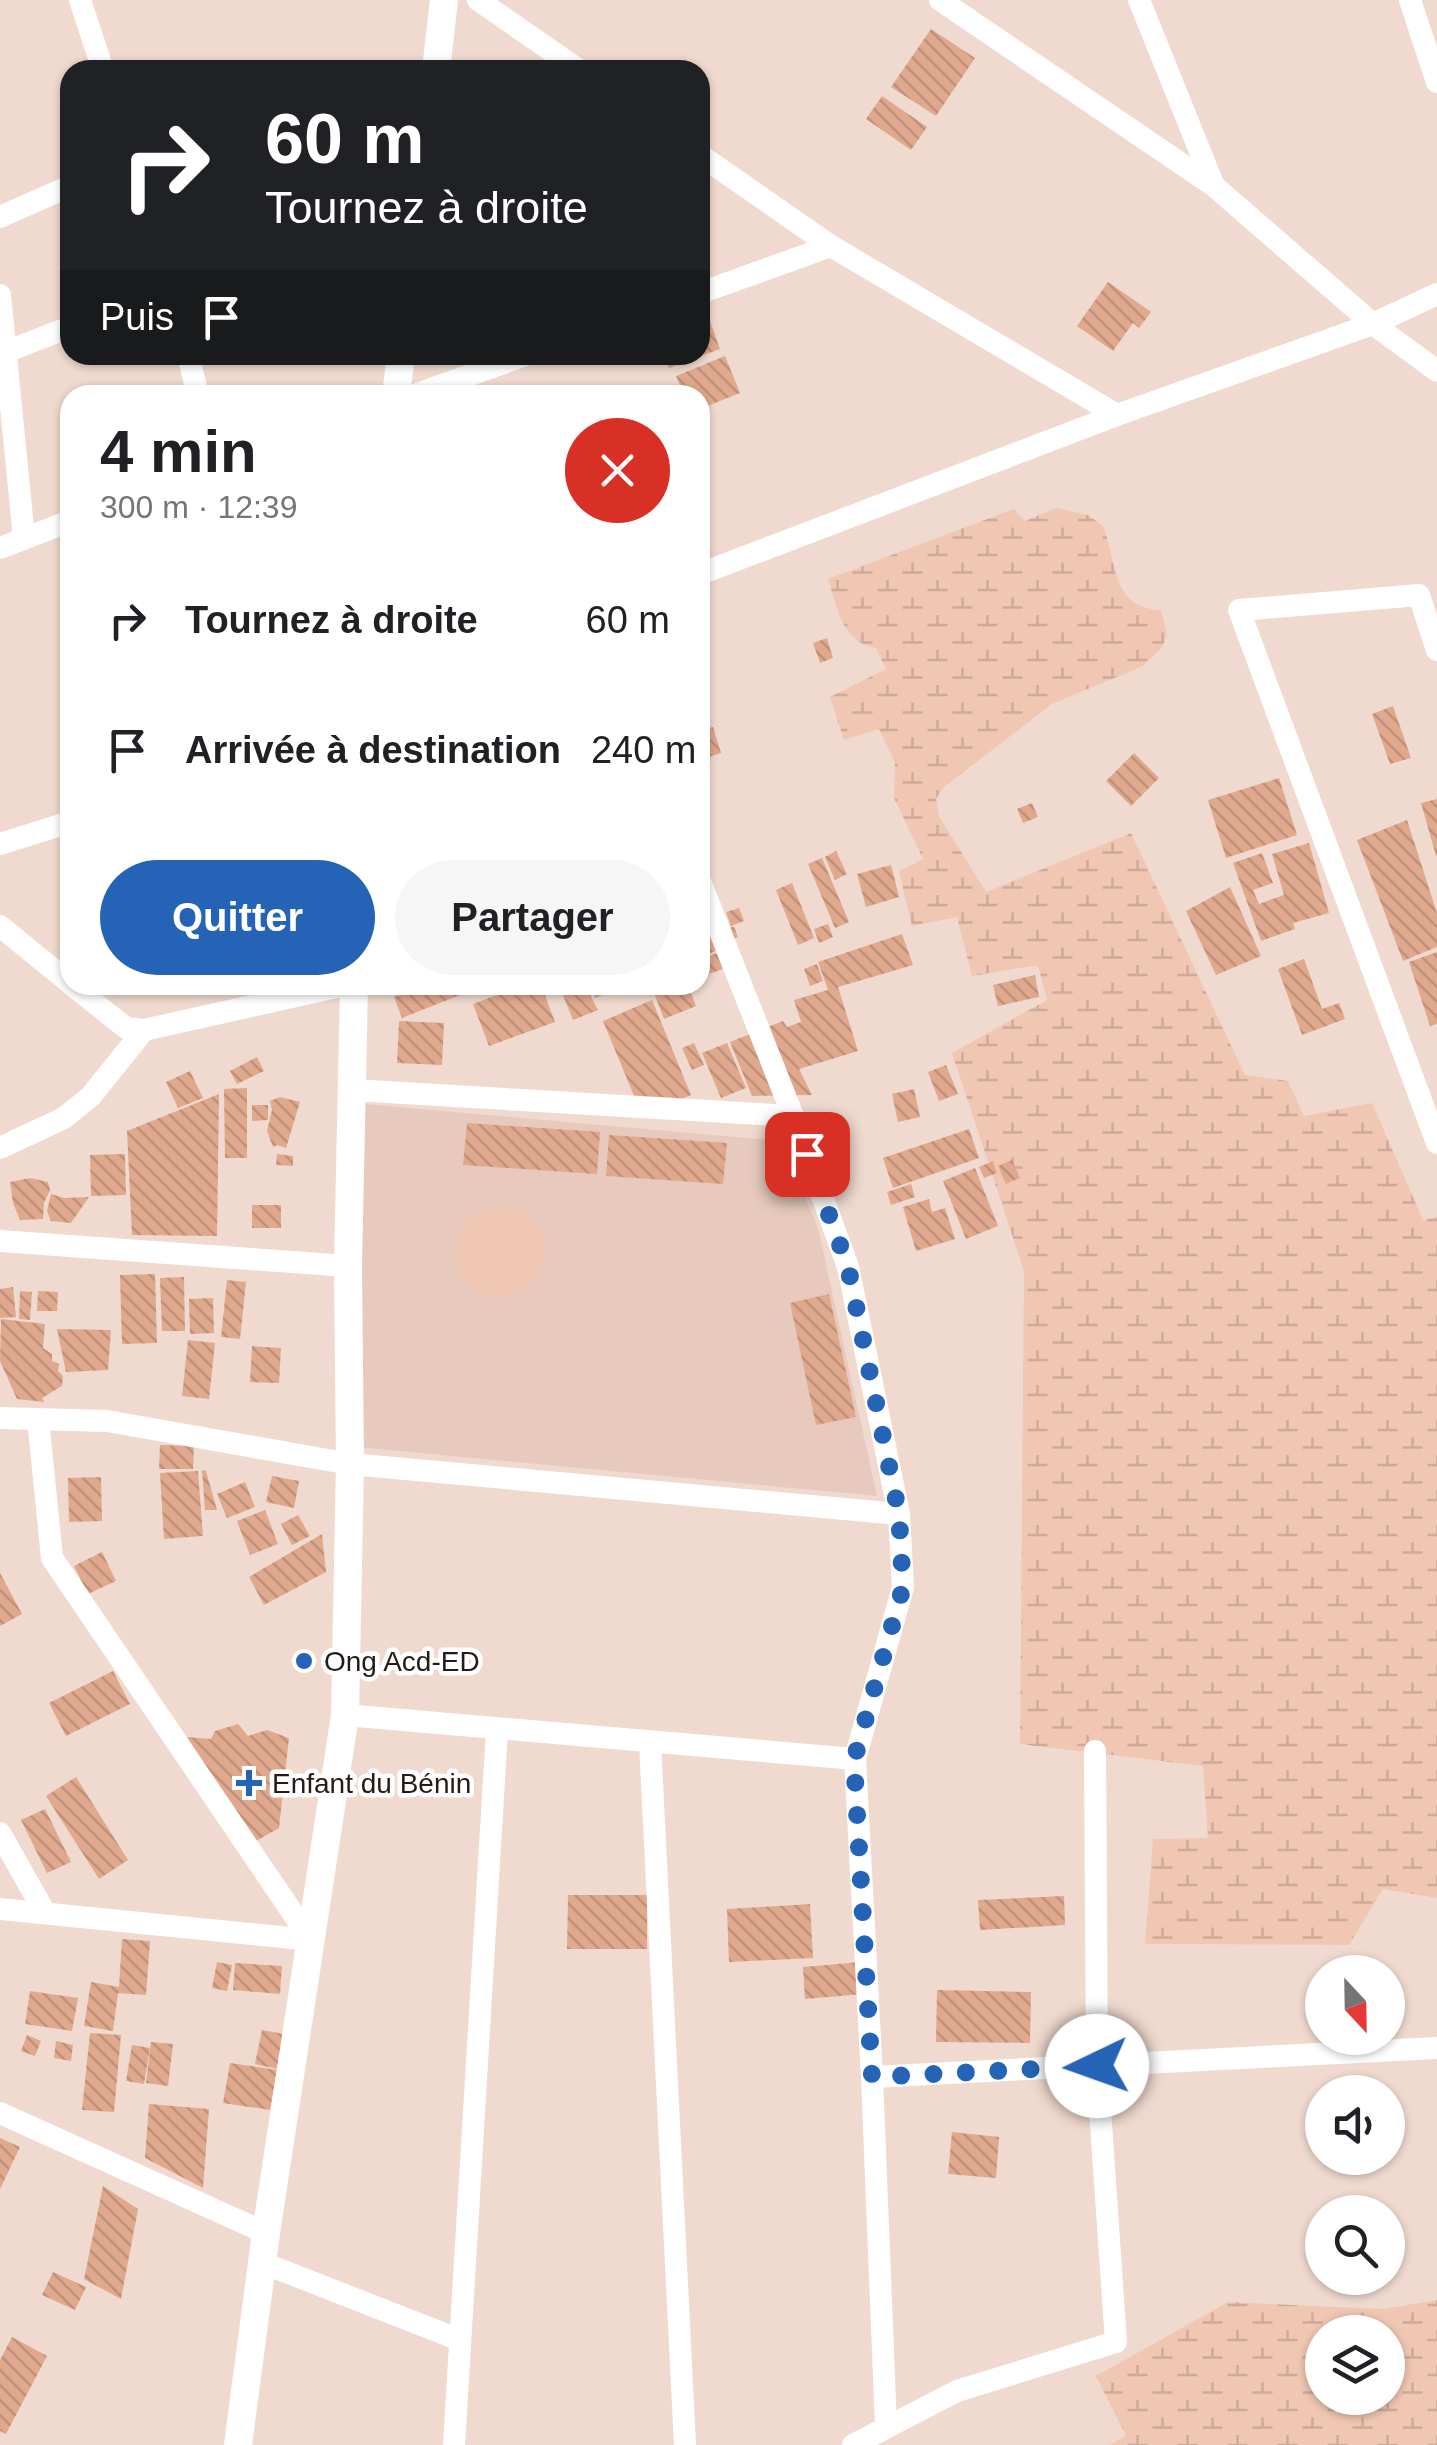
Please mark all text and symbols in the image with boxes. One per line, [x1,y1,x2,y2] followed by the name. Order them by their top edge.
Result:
[100,100,230,230] icon: right
[265,100,425,178] text: 60 m
[265,182,588,233] text: Tournez à droite
[194,290,249,345] icon: arrive
[100,296,174,338] text: Puis
[100,418,257,485] text: 4 min
[565,418,670,523] button: close
[100,489,297,525] text: 300 m · 12:39
[100,593,155,648] icon: right
[185,599,478,641] text: Tournez à droite
[586,599,670,641] text: 60 m
[100,723,155,778] icon: arrive
[185,729,561,771] text: Arrivée à destination
[591,729,697,771] text: 240 m
[100,860,375,975] button: Quitter
[395,860,670,975] button: Partager
[765,1112,850,1197] pin
[780,1127,835,1182] icon: arrive
[324,1646,480,1677] place label: Ong Acd-ED
[293,1650,315,1672] marker: Ong Acd-ED
[272,1768,471,1799] place label: Enfant du Bénin
[236,1770,262,1796] marker: Enfant du Bénin
[1305,1955,1405,2055] north arrow
[1305,1955,1405,2415] map controls
[1045,2014,1149,2118] position arrow
[1305,2075,1405,2175] button: sound
[1305,2195,1405,2295] button: search
[1305,2315,1405,2415] button: layers

